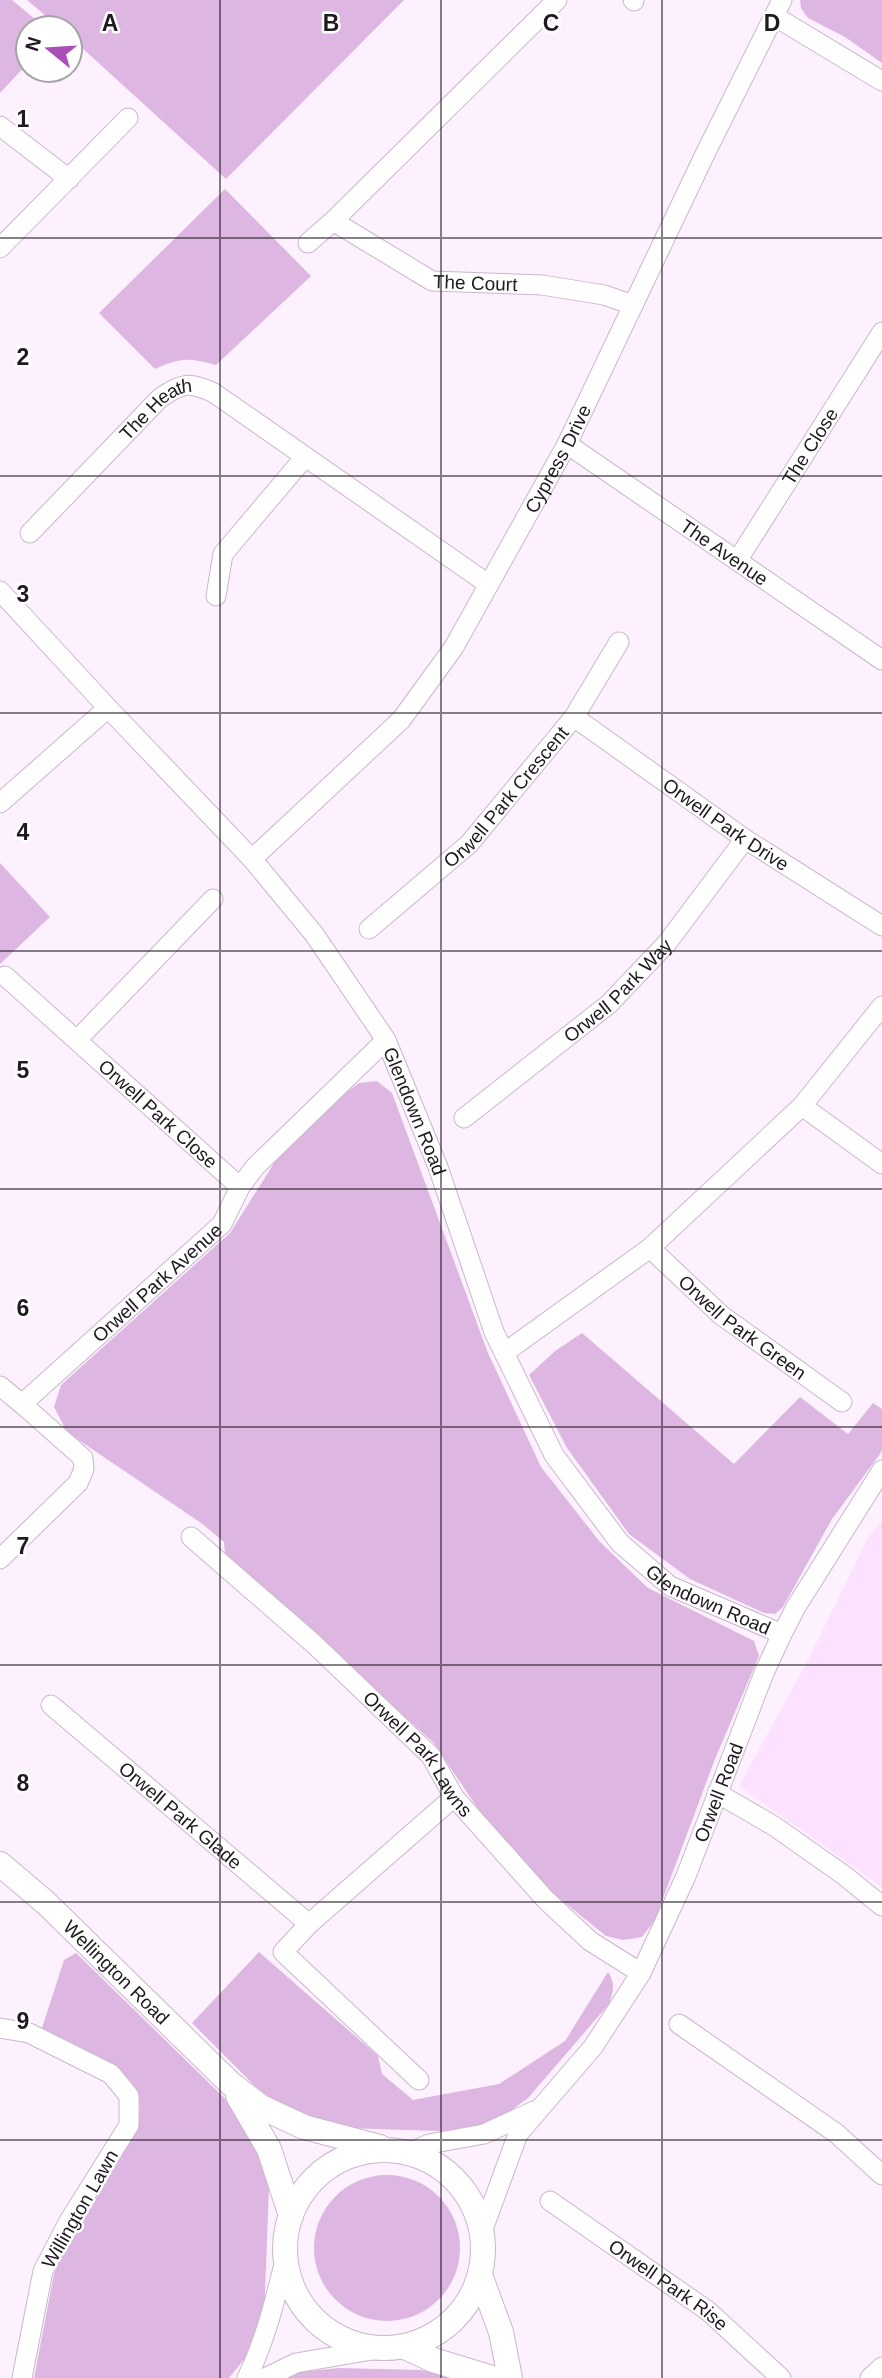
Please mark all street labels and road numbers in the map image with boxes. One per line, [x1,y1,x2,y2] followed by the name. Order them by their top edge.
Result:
[433,271,519,295] street label: The Court
[115,374,193,444] street label: The Heath
[520,401,595,516] street label: Cypress Drive
[778,404,842,488] street label: The Close
[677,515,772,589] street label: The Avenue
[439,721,573,871] street label: Orwell Park Crescent
[659,774,793,875] street label: Orwell Park Drive
[559,934,676,1046] street label: Orwell Park Way
[379,1044,450,1178] street label: Glendown Road
[95,1055,222,1172] street label: Orwell Park Close
[88,1219,226,1346] street label: Orwell Park Avenue
[675,1270,810,1383] street label: Orwell Park Green
[642,1560,774,1638] street label: Glendown Road
[359,1687,477,1821] street label: Orwell Park Lawns
[690,1740,747,1845] street label: Orwell Road
[115,1757,246,1873] street label: Orwell Park Glade
[59,1916,174,2028] street label: Wellington Road
[38,2146,122,2272] street label: Willington Lawn
[605,2235,732,2334] street label: Orwell Park Rise

